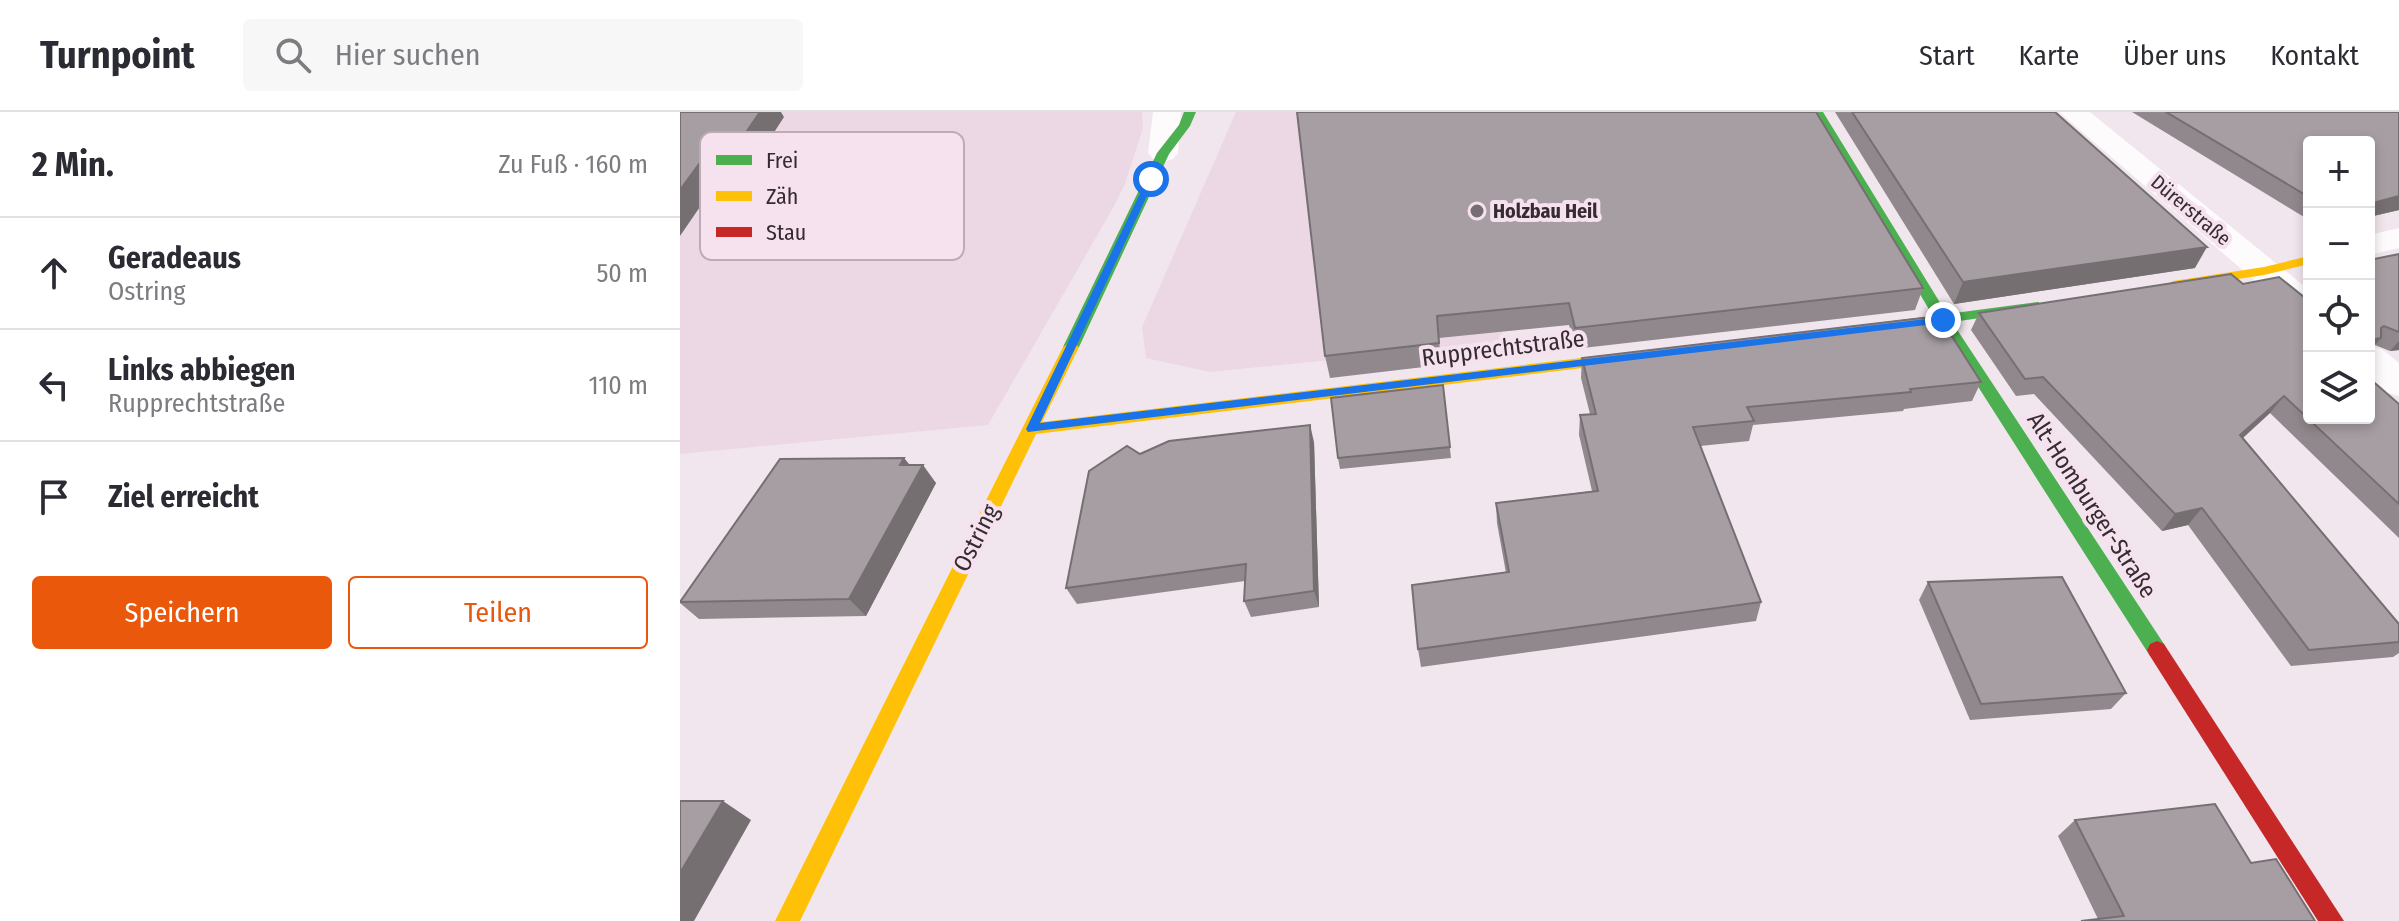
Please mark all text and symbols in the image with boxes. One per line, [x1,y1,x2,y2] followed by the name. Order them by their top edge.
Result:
[243,19,803,91] search box
[40,32,195,78] text: Turnpoint
[271,33,315,77] icon: search
[335,37,481,73] text: Hier suchen
[1919,39,1975,72] text: Start
[2019,39,2079,72] text: Karte
[2123,39,2226,72] text: Über uns
[2270,39,2359,72] text: Kontakt
[700,132,964,260] legend
[2303,136,2375,424] map controls
[2303,136,2375,208] button: +
[32,144,114,185] text: 2 Min.
[766,147,798,174] text: Frei
[498,149,648,180] text: Zu Fuß · 160 m
[1133,161,1169,197] route start
[2146,170,2236,250] street label: Dürerstraße
[766,183,798,210] text: Zäh
[1493,199,1598,223] place label: Holzbau Heil
[1468,202,1486,220] marker: Holzbau Heil
[2303,208,2375,280] button: −
[766,219,806,246] text: Stau
[108,240,241,276] text: Geradeaus
[32,251,76,295] icon: ahead
[596,258,648,289] text: 50 m
[108,276,185,307] text: Ostring
[2303,280,2375,352] button: locate
[1925,302,1961,338] route end
[1420,324,1586,372] street label: Rupprechtstraße
[108,352,296,388] text: Links abbiegen
[2303,352,2375,424] button: layers
[32,363,76,407] icon: left
[588,370,648,401] text: 110 m
[108,388,285,419] text: Rupprechtstraße
[2022,407,2162,603] street label: Alt-Homburger-Straße
[32,475,76,519] icon: arrive
[108,479,259,515] text: Ziel erreicht
[947,499,1005,576] street label: Ostring
[32,576,332,649] button: Speichern
[348,576,648,649] button: Teilen

